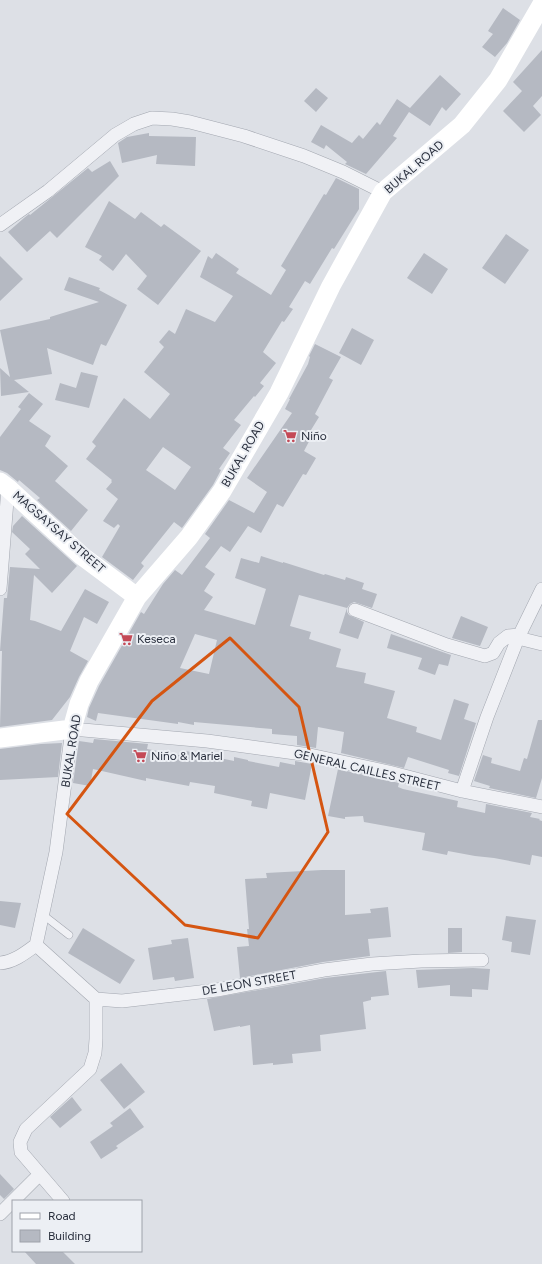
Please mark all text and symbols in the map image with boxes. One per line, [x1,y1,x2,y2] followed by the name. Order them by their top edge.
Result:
[382,138,446,196] street label: BUKAL ROAD
[219,419,267,489] street label: BUKAL ROAD
[282,428,298,444] supermarket icon: Niño
[301,429,327,443] place label: Niño
[10,488,108,576] street label: MAGSAYSAY STREET
[118,631,134,647] supermarket icon: Keseca
[137,632,176,646] place label: Keseca
[58,714,84,788] street label: BUKAL ROAD
[292,746,442,794] street label: GENERAL CAILLES STREET
[132,748,148,764] supermarket icon: Niño & Mariel
[151,749,223,763] place label: Niño & Mariel
[201,968,298,998] street label: DE LEON STREET
[12,1200,142,1252] legend
[48,1209,76,1223] text: Road
[48,1229,91,1243] text: Building

